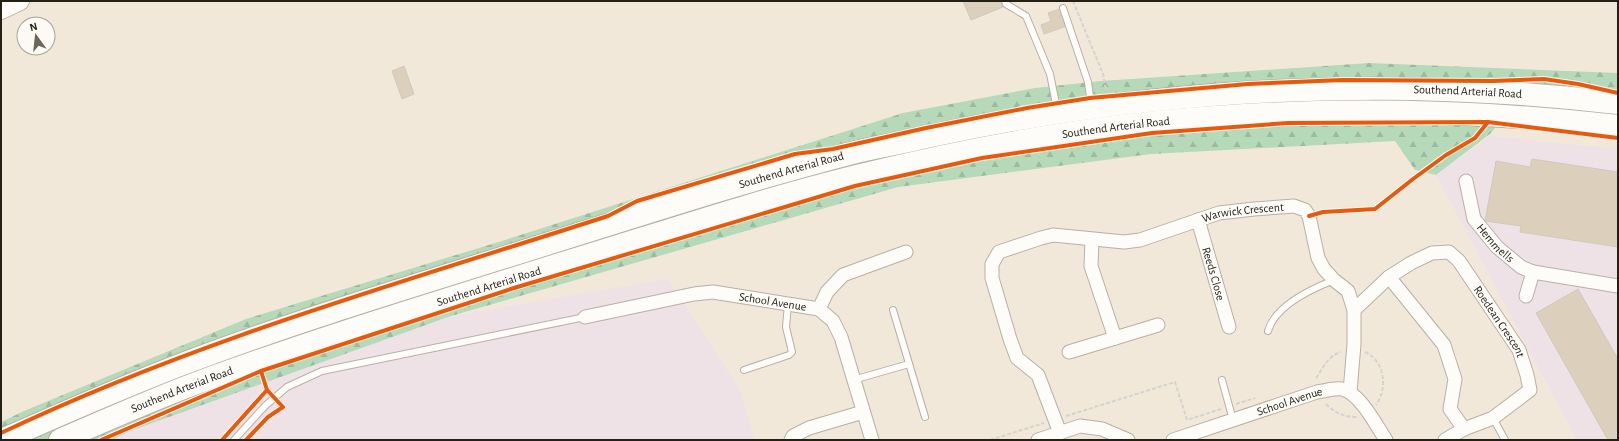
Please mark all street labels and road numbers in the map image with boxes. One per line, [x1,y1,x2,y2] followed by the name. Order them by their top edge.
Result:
[1413,83,1522,100] street label: Southend Arterial Road
[1061,115,1170,140] street label: Southend Arterial Road
[737,149,845,190] street label: Southend Arterial Road
[1200,201,1284,224] street label: Warwick Crescent
[1474,221,1516,265] street label: Hemmells
[1200,246,1227,302] street label: Reeds Close
[435,264,543,308] street label: Southend Arterial Road
[1472,284,1527,359] street label: Roedean Crescent
[738,290,807,313] street label: School Avenue
[129,364,235,415] street label: Southend Arterial Road
[1255,385,1323,418] street label: School Avenue

